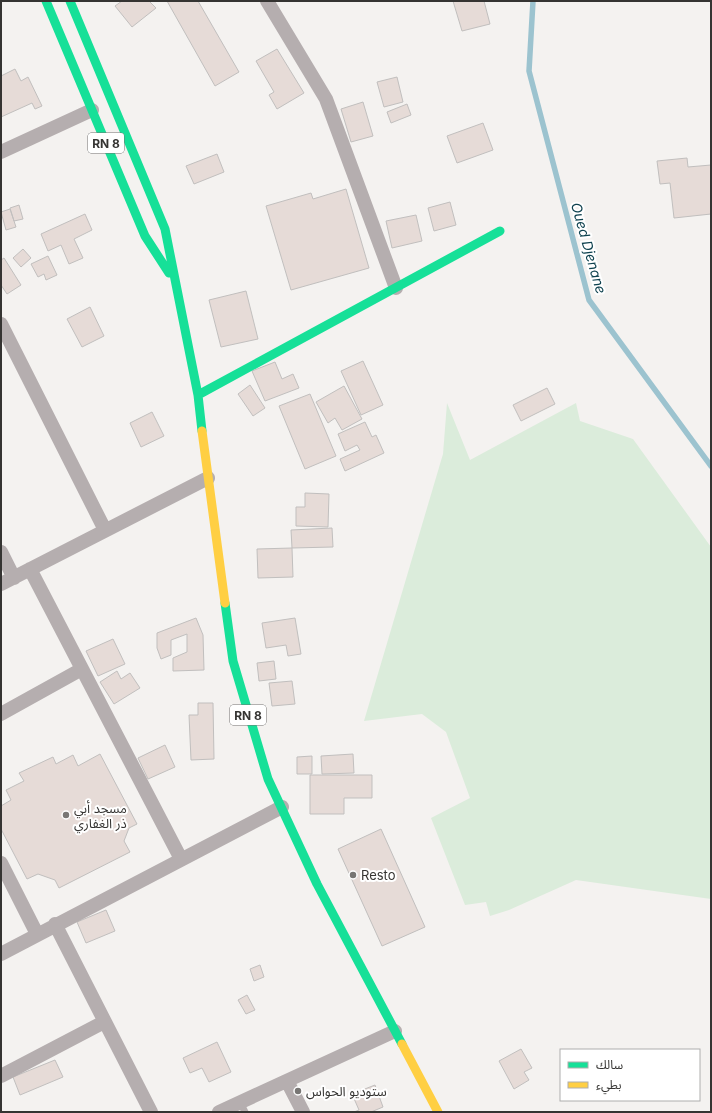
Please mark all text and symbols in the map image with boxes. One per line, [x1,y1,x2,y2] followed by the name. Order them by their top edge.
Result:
[88,133,124,153] road number: RN 8
[568,200,610,296] water label: Oued Djenane
[230,705,266,725] road number: RN 8
[74,800,127,834] place label: مسجد أبي ذر الغفاري
[61,810,71,820] marker: مسجد أبي ذر الغفاري
[361,867,396,883] place label: Resto
[348,870,358,880] marker: Resto
[560,1049,700,1101] legend
[596,1057,623,1072] text: سالك
[596,1077,622,1095] text: بطيء
[306,1083,387,1100] place label: ستوديو الحواس
[293,1086,303,1096] marker: ستوديو الحواس

